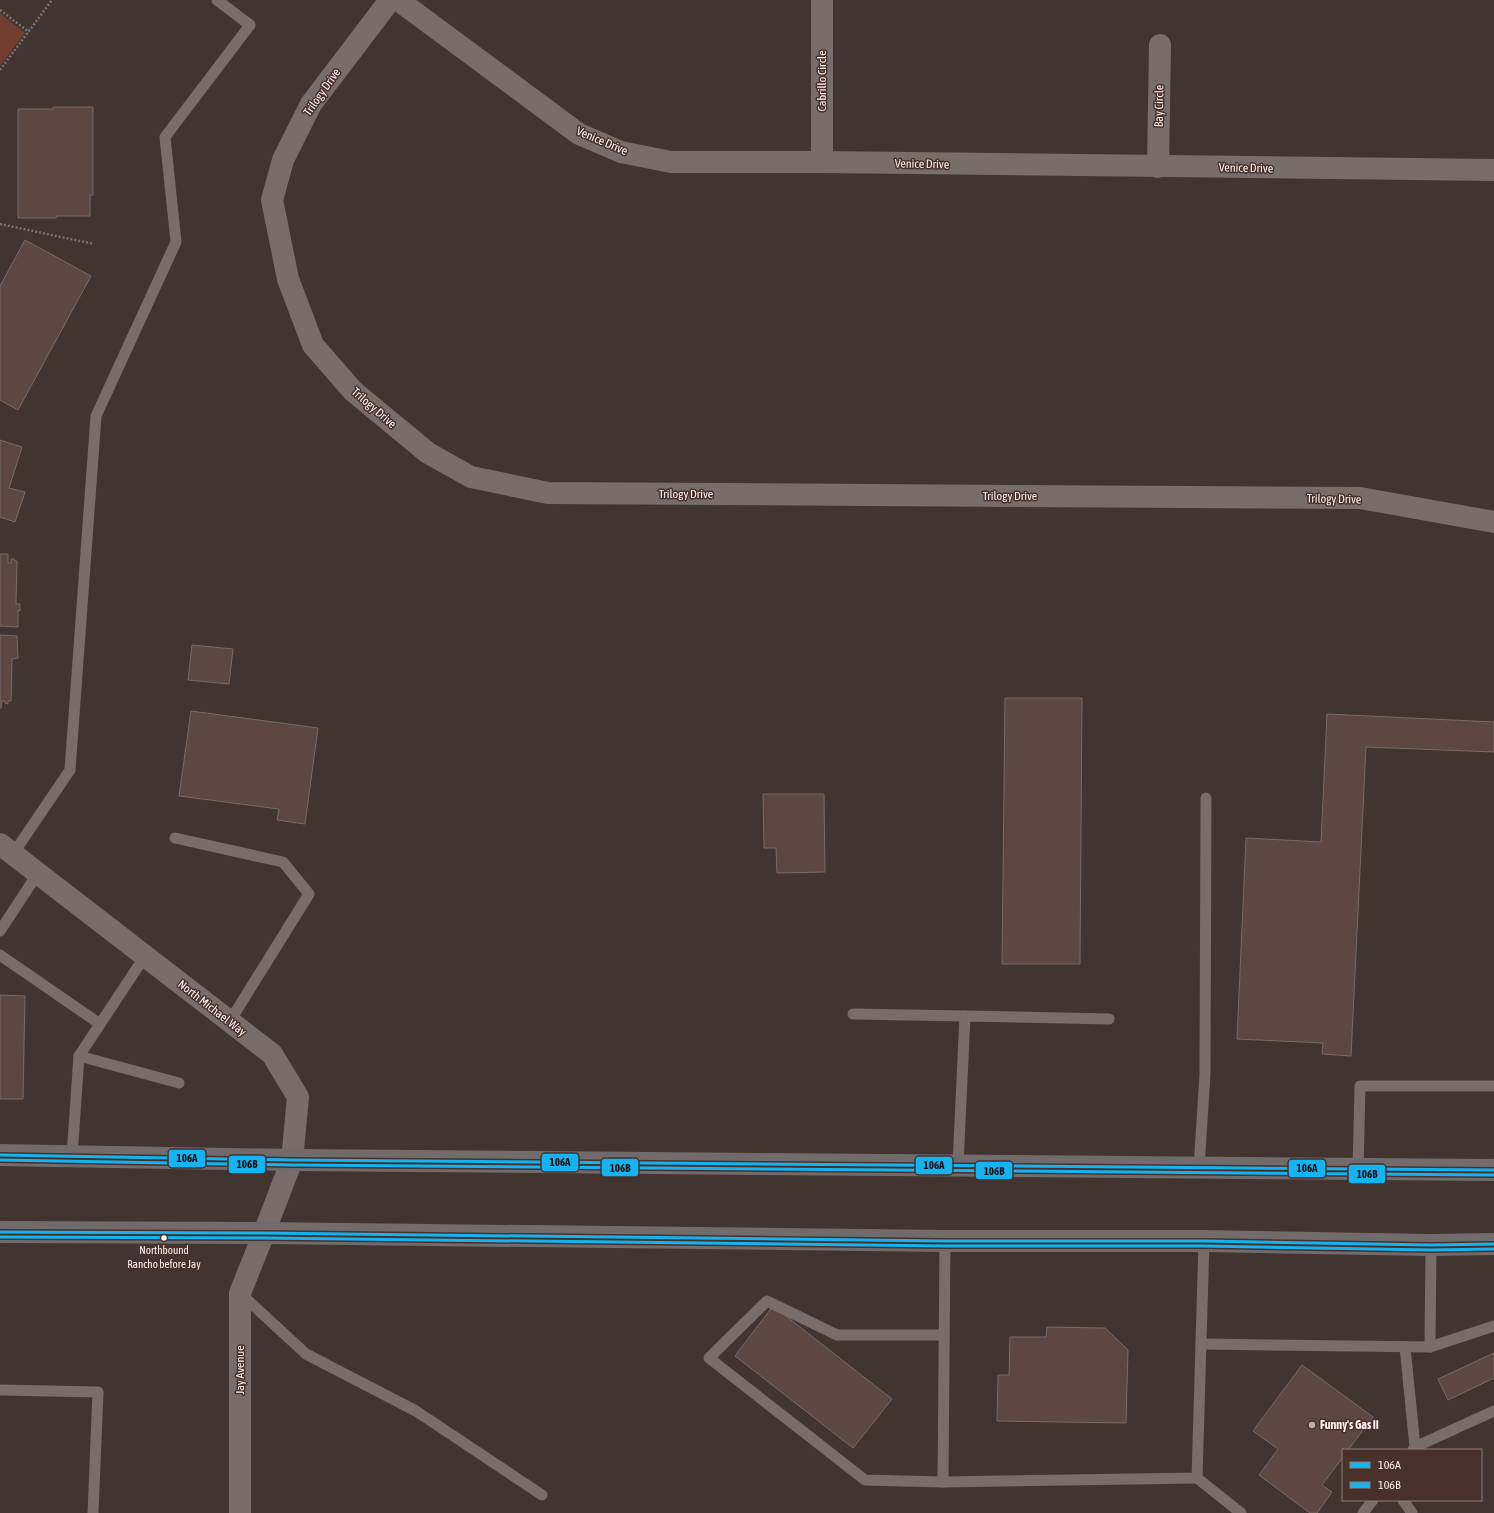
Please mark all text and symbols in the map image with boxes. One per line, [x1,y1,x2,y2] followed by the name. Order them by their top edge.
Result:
[815,50,829,112] street label: Cabrillo Circle
[301,66,343,118] street label: Trilogy Drive
[1152,85,1166,127] street label: Bay Circle
[574,124,630,158] street label: Venice Drive
[895,157,949,171] street label: Venice Drive
[1219,161,1273,175] street label: Venice Drive
[349,385,399,431] street label: Trilogy Drive
[659,487,713,501] street label: Trilogy Drive
[983,489,1037,503] street label: Trilogy Drive
[1307,492,1361,506] street label: Trilogy Drive
[175,977,249,1039] street label: North Michael Way
[168,1149,206,1168] line badge: 106A
[177,1152,198,1164] text: 106A
[541,1153,579,1172] line badge: 106A
[228,1155,266,1174] line badge: 106B
[550,1156,571,1168] text: 106A
[915,1156,953,1175] line badge: 106A
[237,1158,258,1170] text: 106B
[601,1158,639,1177] line badge: 106B
[924,1159,945,1171] text: 106A
[1288,1159,1326,1178] line badge: 106A
[975,1161,1013,1180] line badge: 106B
[610,1162,631,1174] text: 106B
[1297,1162,1318,1174] text: 106A
[1348,1164,1386,1184] line badge: 106B
[984,1165,1005,1177] text: 106B
[1357,1168,1378,1180] text: 106B
[159,1233,169,1243] marker: Northbound Rancho before Jay
[127,1244,201,1270] place label: Northbound Rancho before Jay
[233,1345,247,1395] street label: Jay Avenue
[1320,1418,1379,1432] place label: Funny's Gas II
[1307,1420,1317,1430] marker: Funny's Gas II
[1342,1449,1482,1501] legend
[1378,1458,1401,1472] text: 106A
[1378,1478,1401,1492] text: 106B

